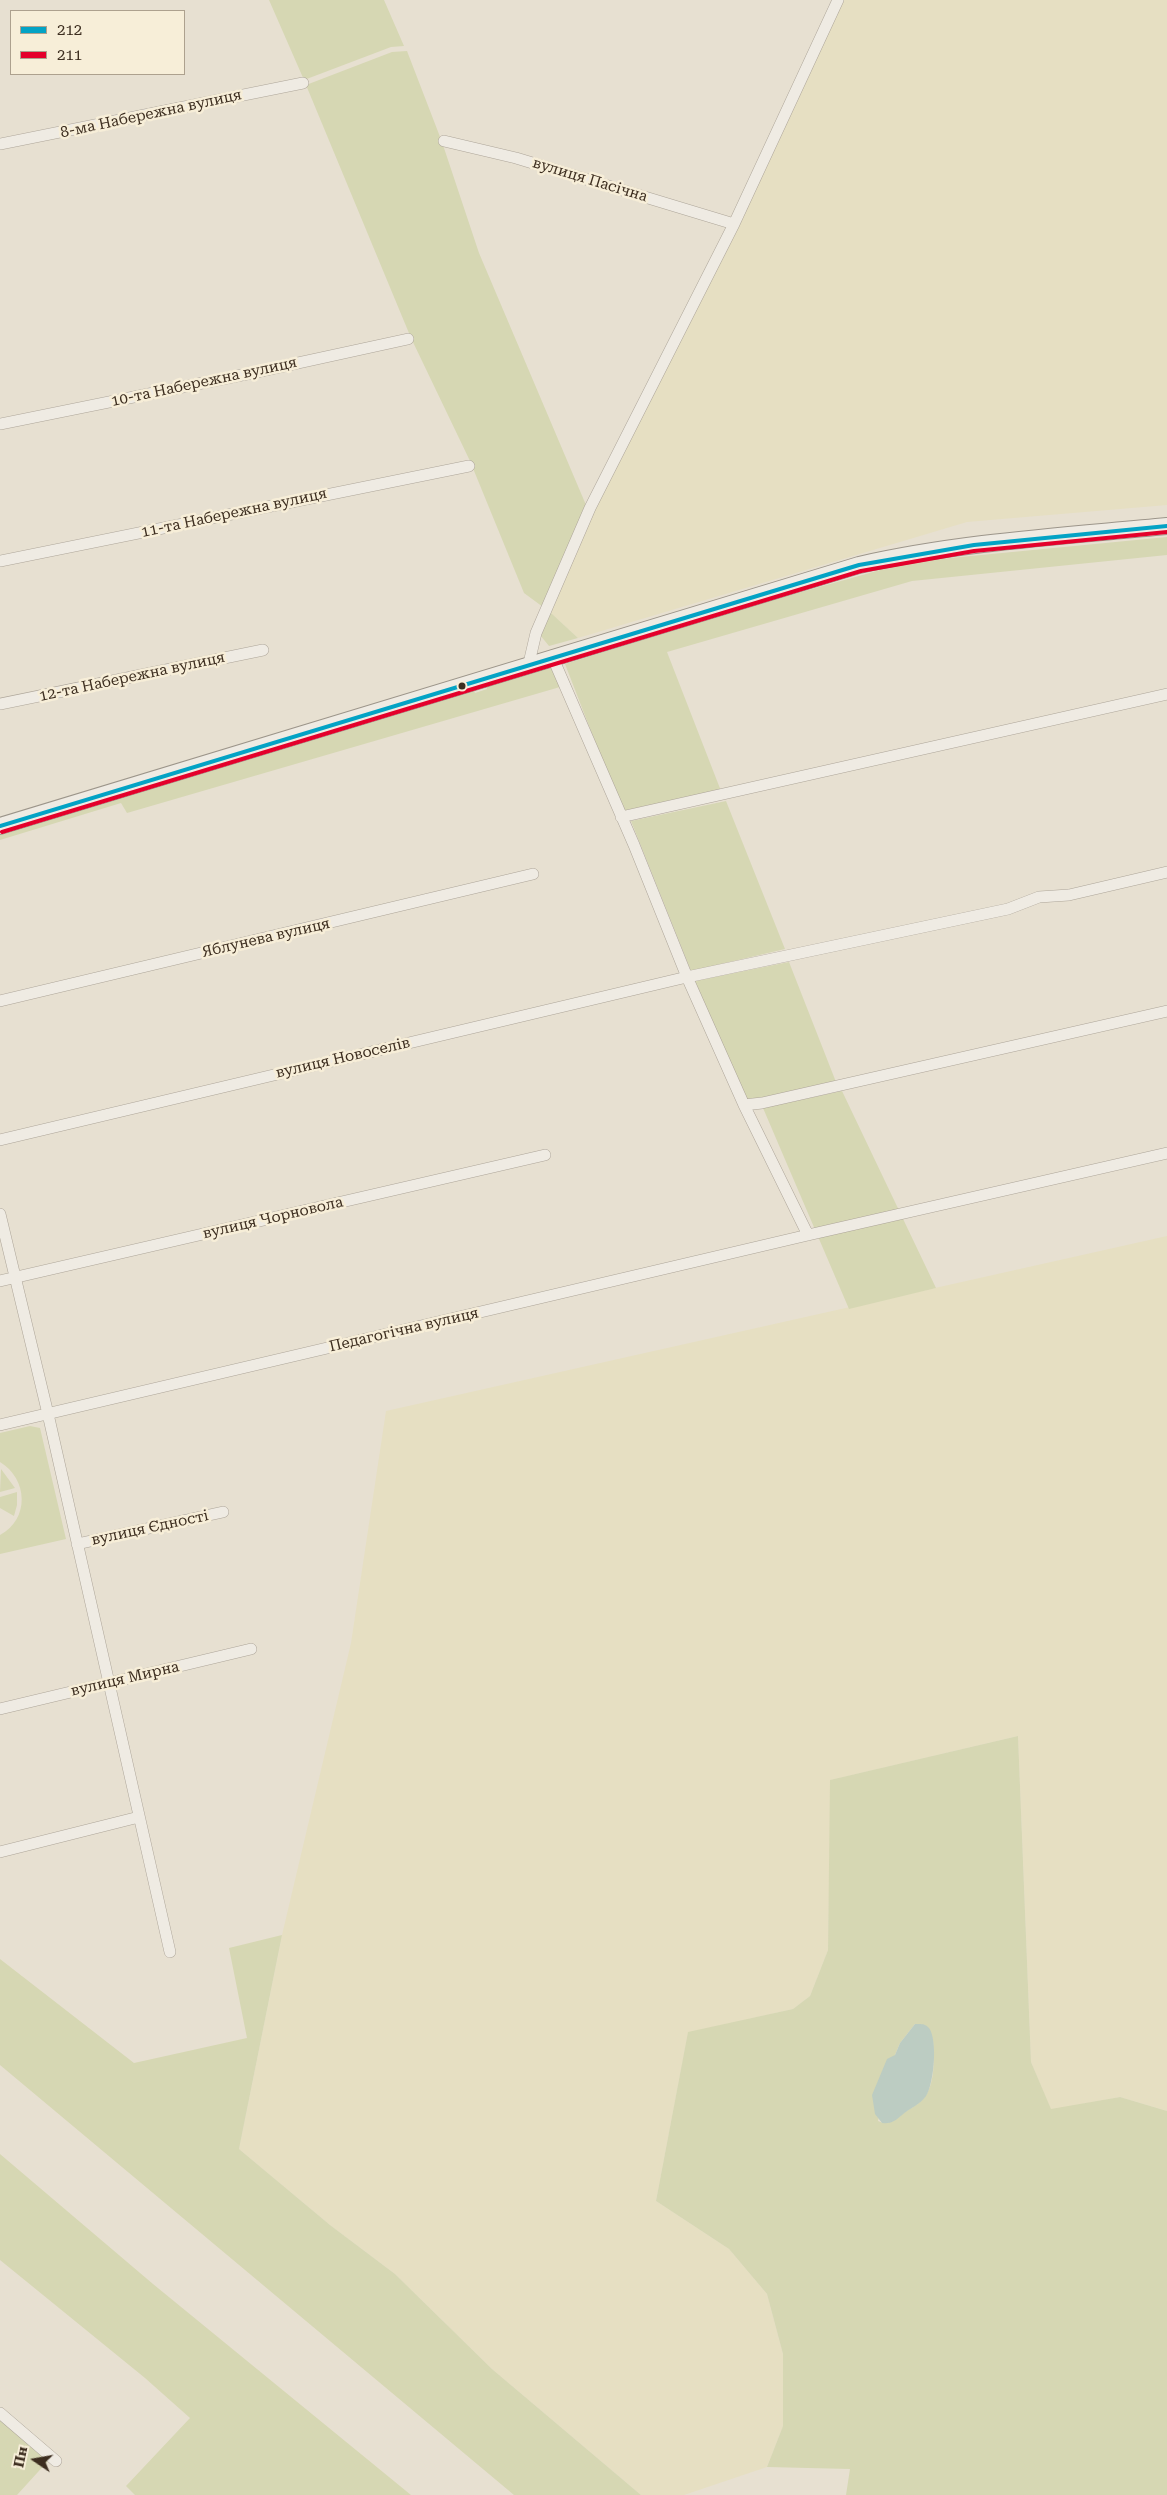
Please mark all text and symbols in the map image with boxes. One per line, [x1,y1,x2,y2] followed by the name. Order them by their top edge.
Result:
[10,10,185,75] legend
[57,21,82,39] text: 212
[57,46,82,64] text: 211
[59,86,243,142] street label: 8-ма Набережна вулиця
[530,154,650,206] street label: вулиця Пасічна
[110,354,298,410] street label: 10-та Набережна вулиця
[140,485,328,541] street label: 11-та Набережна вулиця
[38,649,226,705] street label: 12-та Набережна вулиця
[457,681,467,691] unlabelled marker
[200,915,332,961] street label: Яблунева вулиця
[274,1034,412,1082] street label: вулиця Новоселів
[201,1193,345,1243] street label: вулиця Чорновола
[328,1304,480,1356] street label: Педагогічна вулиця
[90,1507,210,1549] street label: вулиця Єдності
[69,1658,181,1700] street label: вулиця Мирна
[10,2435,60,2485] north arrow
[10,2445,30,2469] text: Пн

